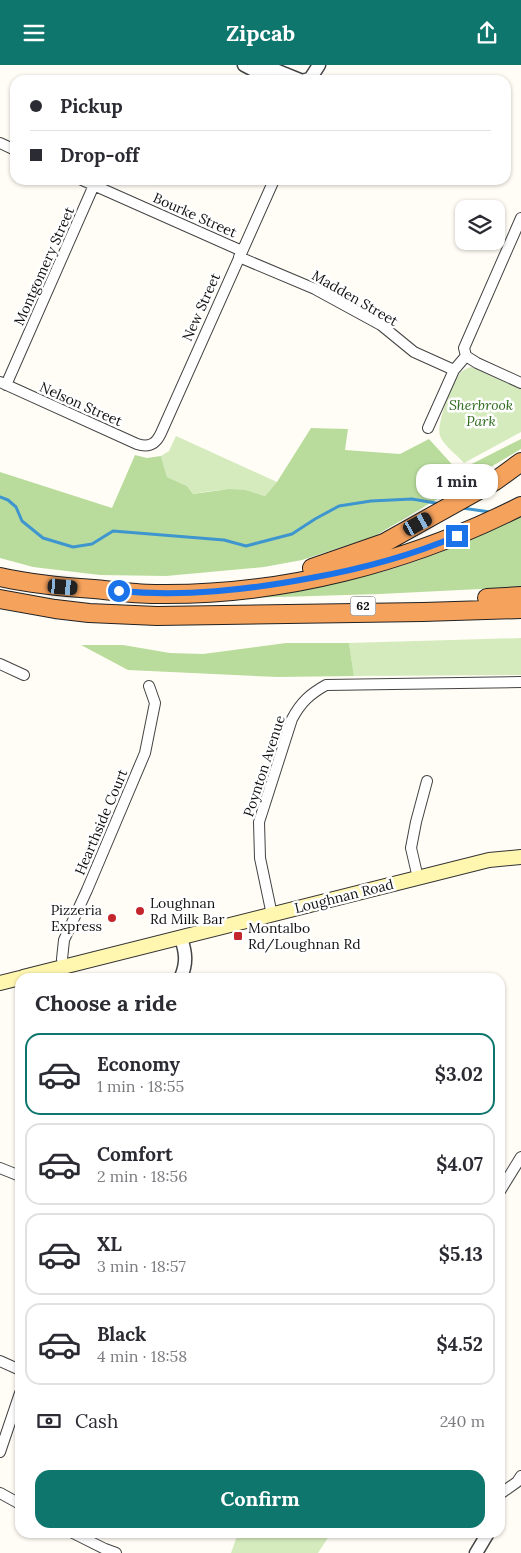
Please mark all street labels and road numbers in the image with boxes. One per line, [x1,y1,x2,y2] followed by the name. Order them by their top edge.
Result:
[150,189,240,242] street label: Bourke Street
[10,203,78,328] street label: Montgomery Street
[309,266,402,330] street label: Madden Street
[178,270,224,344] street label: New Street
[37,378,126,430] street label: Nelson Street
[350,597,376,615] road number: 62
[239,713,289,819] street label: Poynton Avenue
[71,766,132,878] street label: Hearthside Court
[293,875,395,917] street label: Loughnan Road

